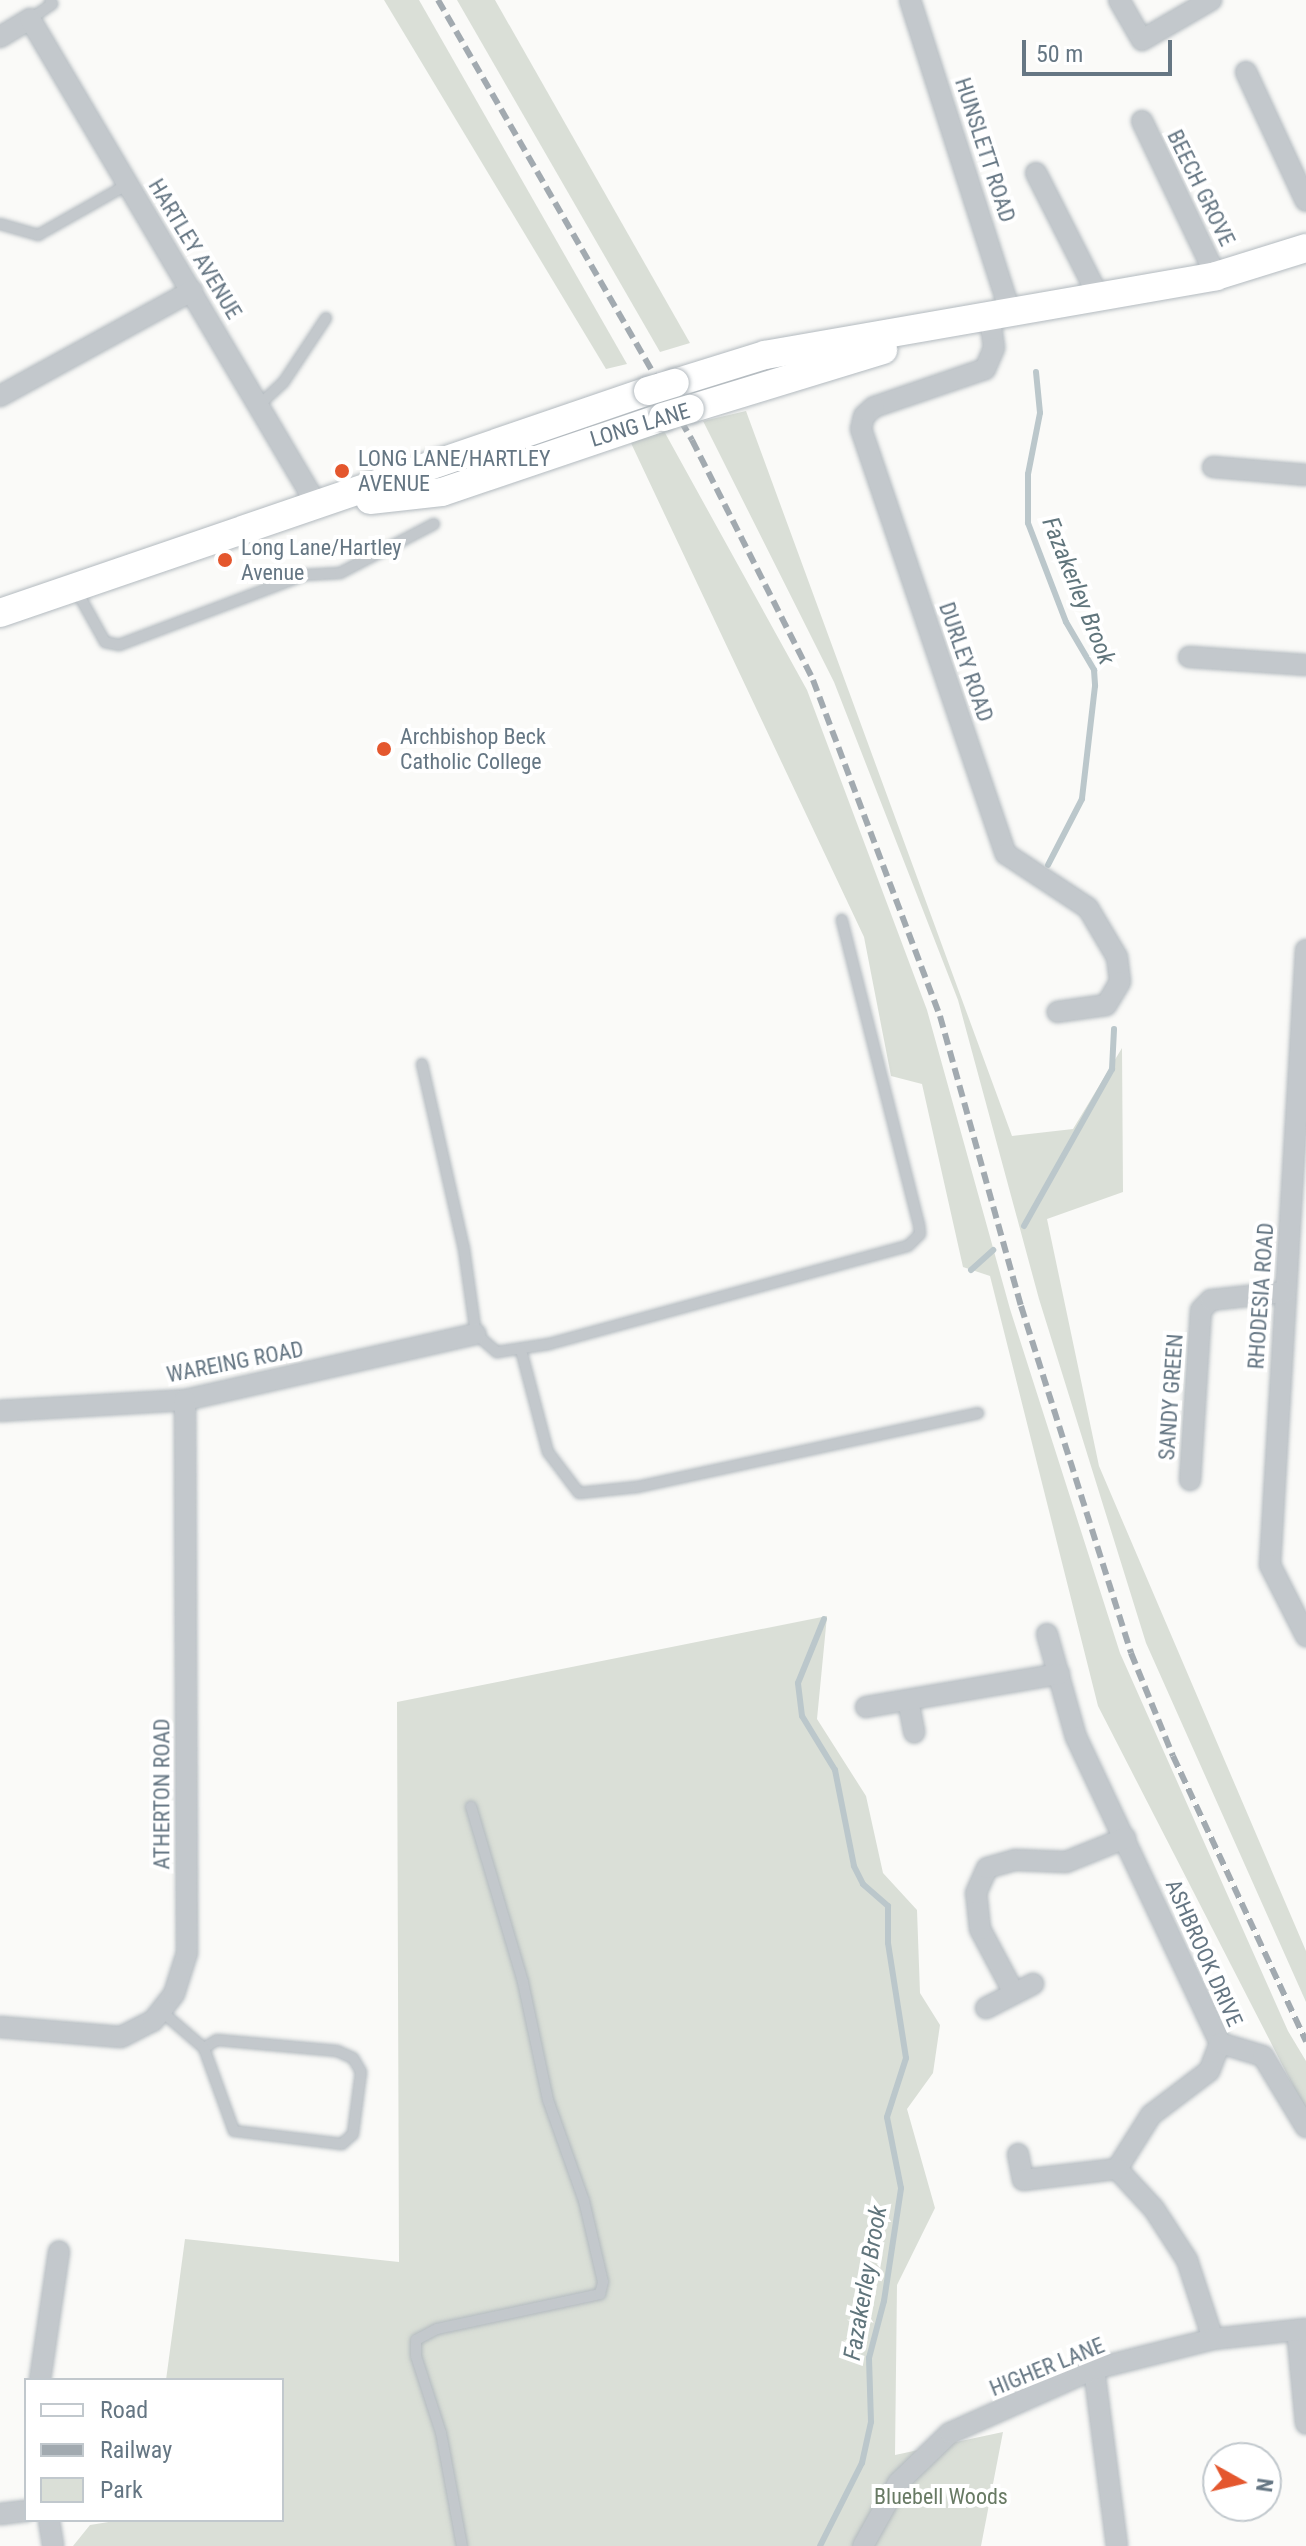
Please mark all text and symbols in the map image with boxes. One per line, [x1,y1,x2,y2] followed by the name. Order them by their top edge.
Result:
[1026,24,1176,74] scale bar
[1036,40,1083,68] text: 50 m
[949,74,1021,226] street label: HUNSLETT ROAD
[1162,126,1240,250] street label: BEECH GROVE
[143,174,247,324] street label: HARTLEY AVENUE
[587,397,693,453] street label: LONG LANE
[358,445,550,496] place label: LONG LANE/HARTLEY AVENUE
[333,462,351,480] marker: LONG LANE/HARTLEY AVENUE
[1035,513,1121,669] water label: Fazakerley Brook
[241,534,402,586] place label: Long Lane/Hartley Avenue
[216,551,234,569] marker: Long Lane/Hartley Avenue
[933,599,999,725] street label: DURLEY ROAD
[400,723,546,774] place label: Archbishop Beck Catholic College
[375,740,393,758] marker: Archbishop Beck Catholic College
[1243,1222,1279,1370] street label: RHODESIA ROAD
[1153,1333,1189,1461] street label: SANDY GREEN
[164,1336,306,1388] street label: WAREING ROAD
[149,1718,175,1870] street label: ATHERTON ROAD
[1160,1875,1248,2031] street label: ASHBROOK DRIVE
[838,2204,894,2362] water label: Fazakerley Brook
[986,2332,1108,2402] street label: HIGHER LANE
[24,2378,284,2522] legend
[100,2396,148,2424] text: Road
[100,2436,172,2464] text: Railway
[1202,2442,1282,2522] north arrow
[100,2476,143,2504] text: Park
[1251,2477,1278,2494] text: N
[874,2484,1008,2510] park label: Bluebell Woods

